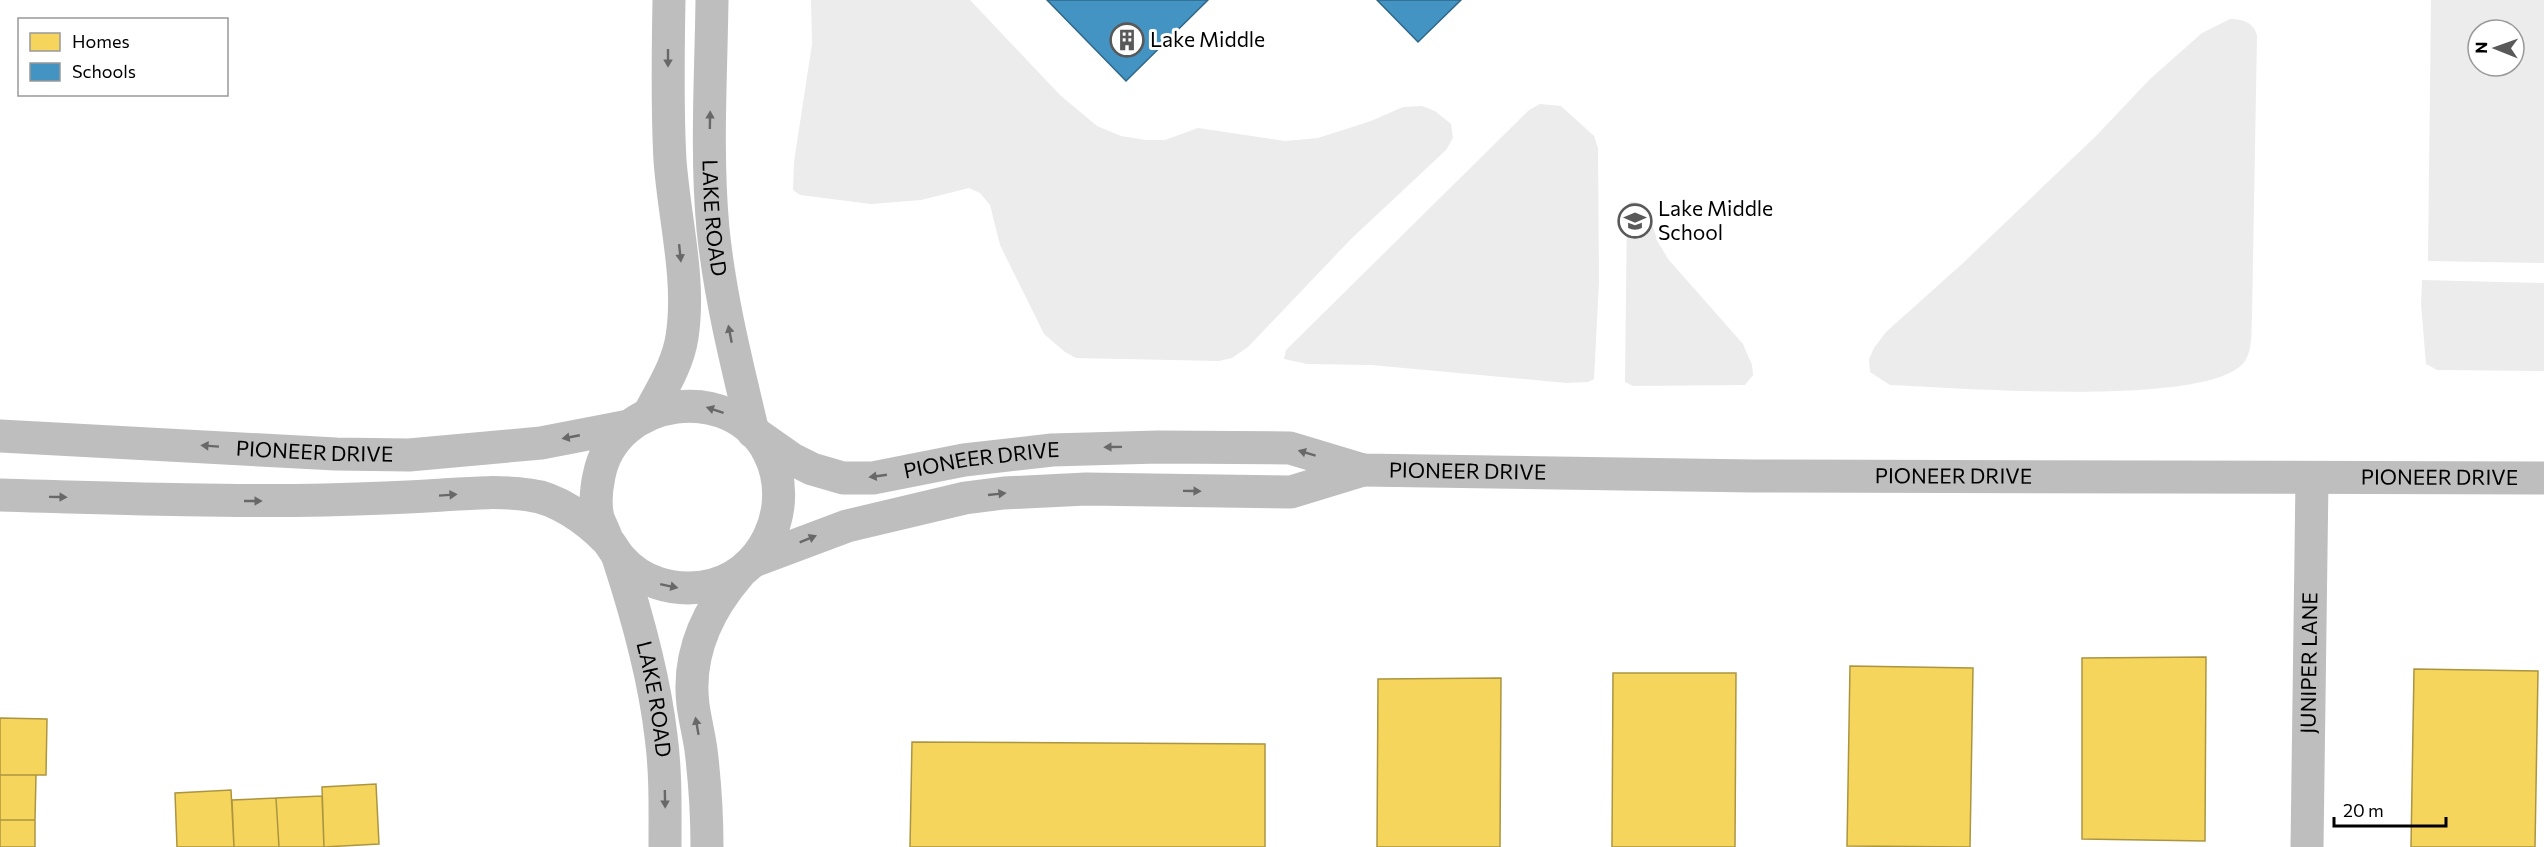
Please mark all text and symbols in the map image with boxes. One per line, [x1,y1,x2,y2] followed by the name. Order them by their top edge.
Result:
[18,18,228,96] legend
[2466,18,2526,78] north arrow
[1109,22,1145,58] building icon: Lake Middle
[1150,26,1265,51] place label: Lake Middle
[72,30,130,52] text: Homes
[2471,42,2490,54] text: N
[663,49,673,68] one-way arrow
[72,60,136,82] text: Schools
[705,110,715,129] one-way arrow
[698,159,733,278] street label: LAKE ROAD
[1658,195,1773,244] place label: Lake Middle School
[1617,203,1653,239] school or university icon: Lake Middle School
[676,243,685,262] one-way arrow
[725,325,734,344] one-way arrow
[706,405,724,414] one-way arrow
[562,433,581,442] one-way arrow
[235,435,393,466] street label: PIONEER DRIVE
[901,436,1060,483] street label: PIONEER DRIVE
[200,442,219,451] one-way arrow
[1103,443,1122,452] one-way arrow
[1298,448,1316,457] one-way arrow
[1389,456,1546,484] street label: PIONEER DRIVE
[1875,462,2032,488] street label: PIONEER DRIVE
[2361,464,2518,489] street label: PIONEER DRIVE
[868,472,887,481] one-way arrow
[1183,486,1202,496] one-way arrow
[988,489,1007,499] one-way arrow
[439,490,458,499] one-way arrow
[49,492,68,501] one-way arrow
[244,496,263,506] one-way arrow
[800,534,818,544] one-way arrow
[660,581,678,591] one-way arrow
[2295,592,2321,734] street label: JUNIPER LANE
[632,638,677,758] street label: LAKE ROAD
[692,716,701,735] one-way arrow
[660,789,670,808] one-way arrow
[2334,790,2446,828] scale bar
[2343,799,2384,821] text: 20 m

